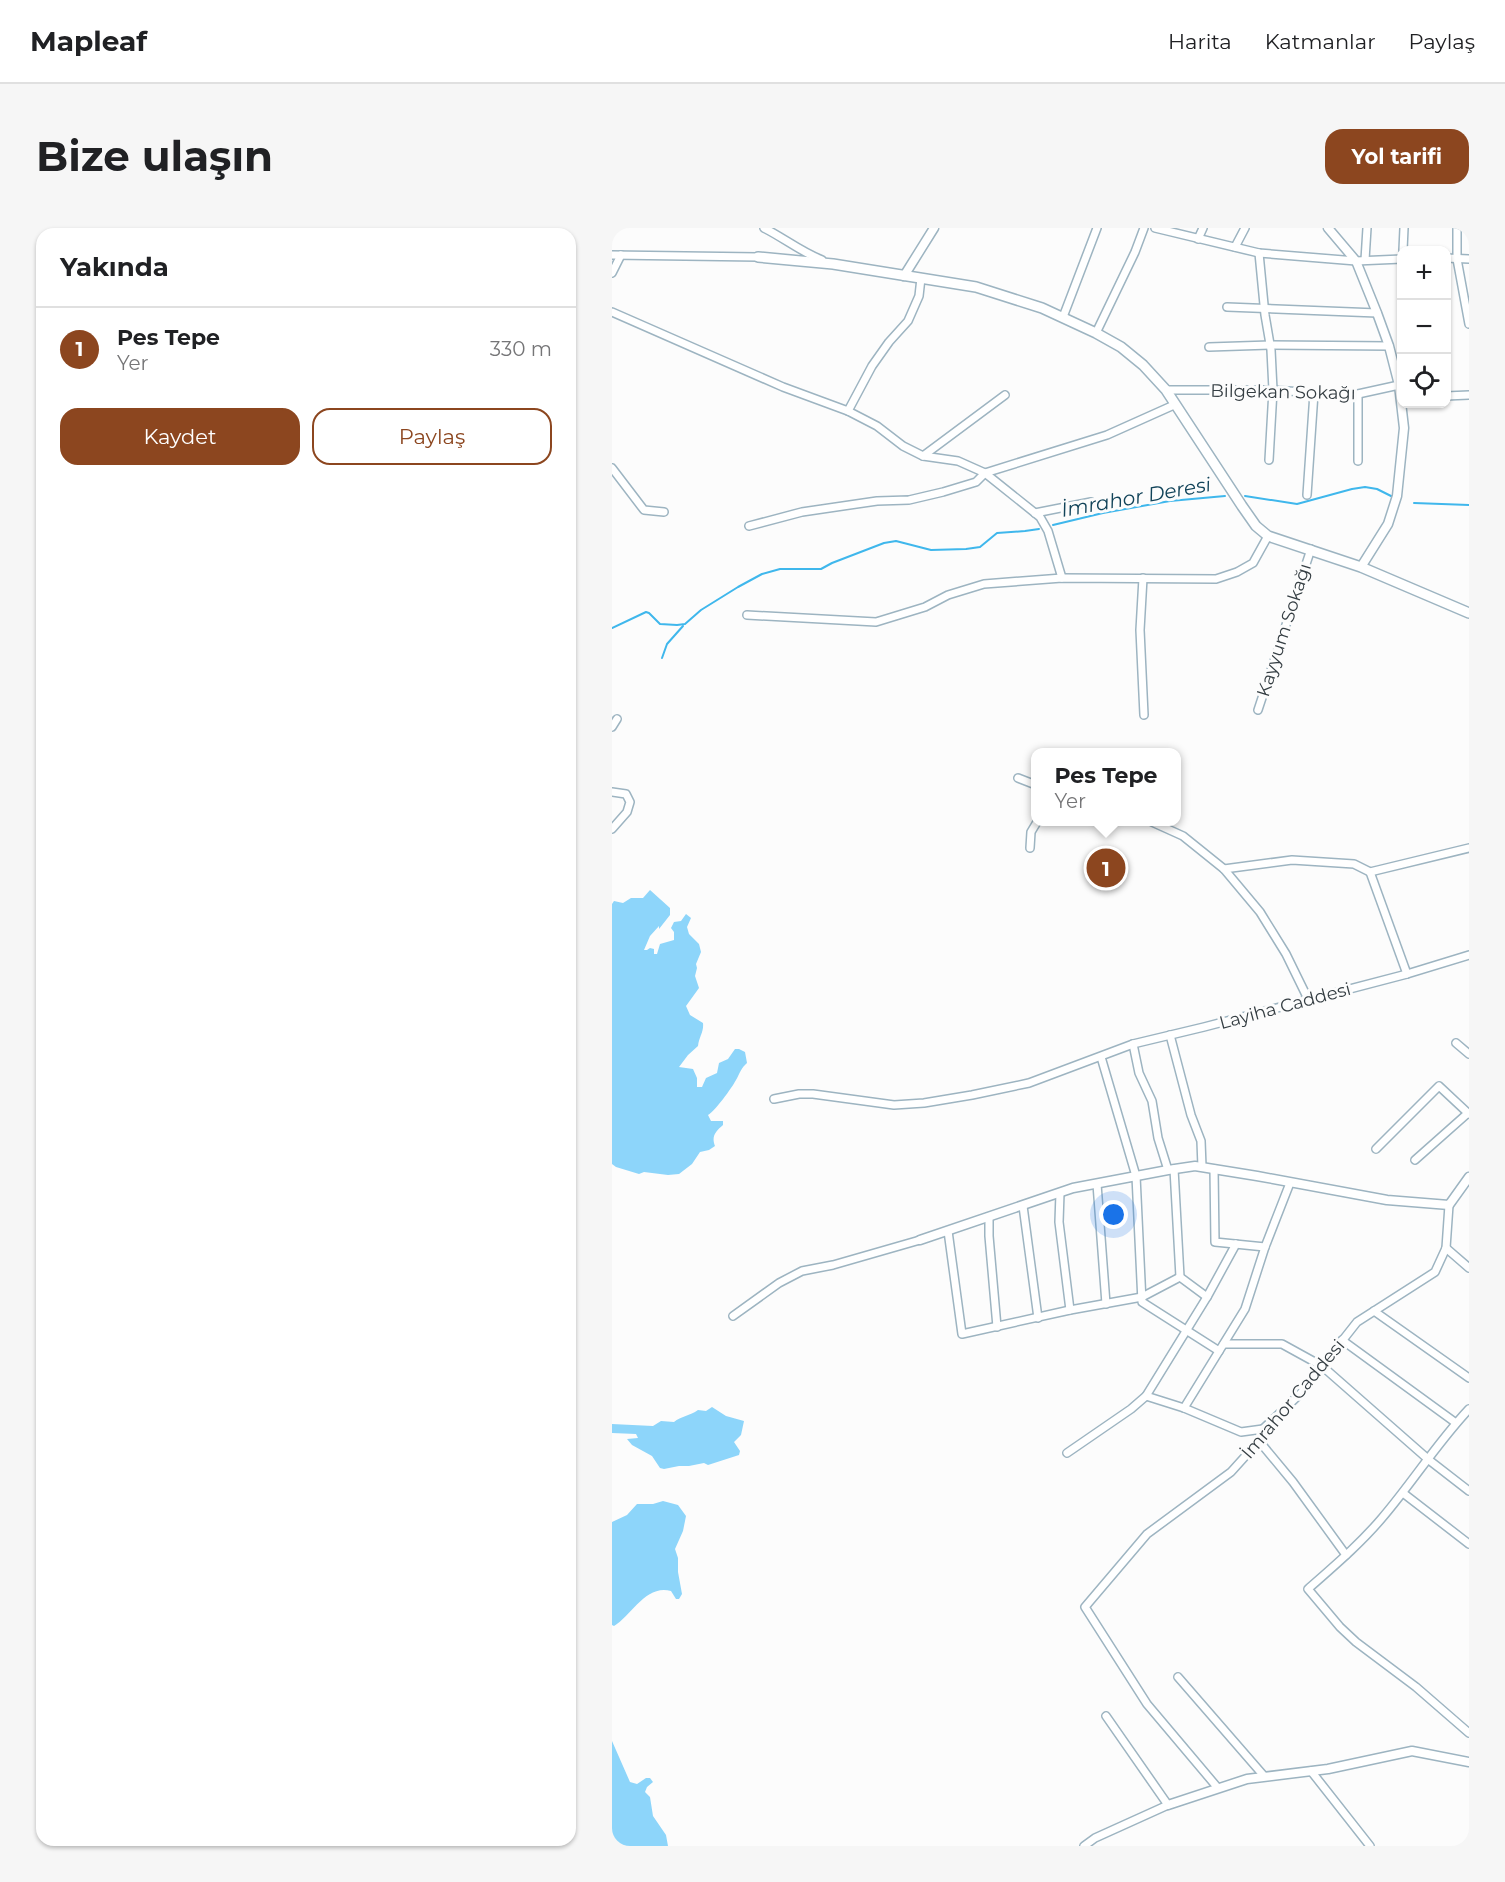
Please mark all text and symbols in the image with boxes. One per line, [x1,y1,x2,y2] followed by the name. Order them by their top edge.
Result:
[30,24,147,58] text: Mapleaf
[1168,29,1232,54] text: Harita
[1265,29,1376,54] text: Katmanlar
[1409,29,1475,54] text: Paylaş
[1325,129,1469,184] button: Yol tarifi
[36,130,273,182] text: Bize ulaşın
[1397,246,1451,408] map controls
[1397,246,1451,300] button: +
[60,251,169,283] text: Yakında
[1397,300,1451,354] button: −
[117,324,220,351] text: Pes Tepe
[76,337,83,361] text: 1
[490,337,552,361] text: 330 m
[117,351,149,375] text: Yer
[1397,354,1451,408] button: locate
[1210,380,1356,404] street label: Bilgekan Sokağı
[60,408,300,465] button: Kaydet
[312,408,552,465] button: Paylaş
[1059,472,1213,522] water label: İmrahor Deresi
[1252,561,1316,699] street label: Kayyum Sokağı
[1031,748,1181,826] popup
[1055,762,1157,789] text: Pes Tepe
[1055,789,1086,813] text: Yer
[1086,846,1126,890] pin: 1
[1217,978,1353,1034] street label: Layiha Caddesi
[1099,1200,1128,1229] your location
[1237,1335,1349,1463] street label: İmrahor Caddesi

